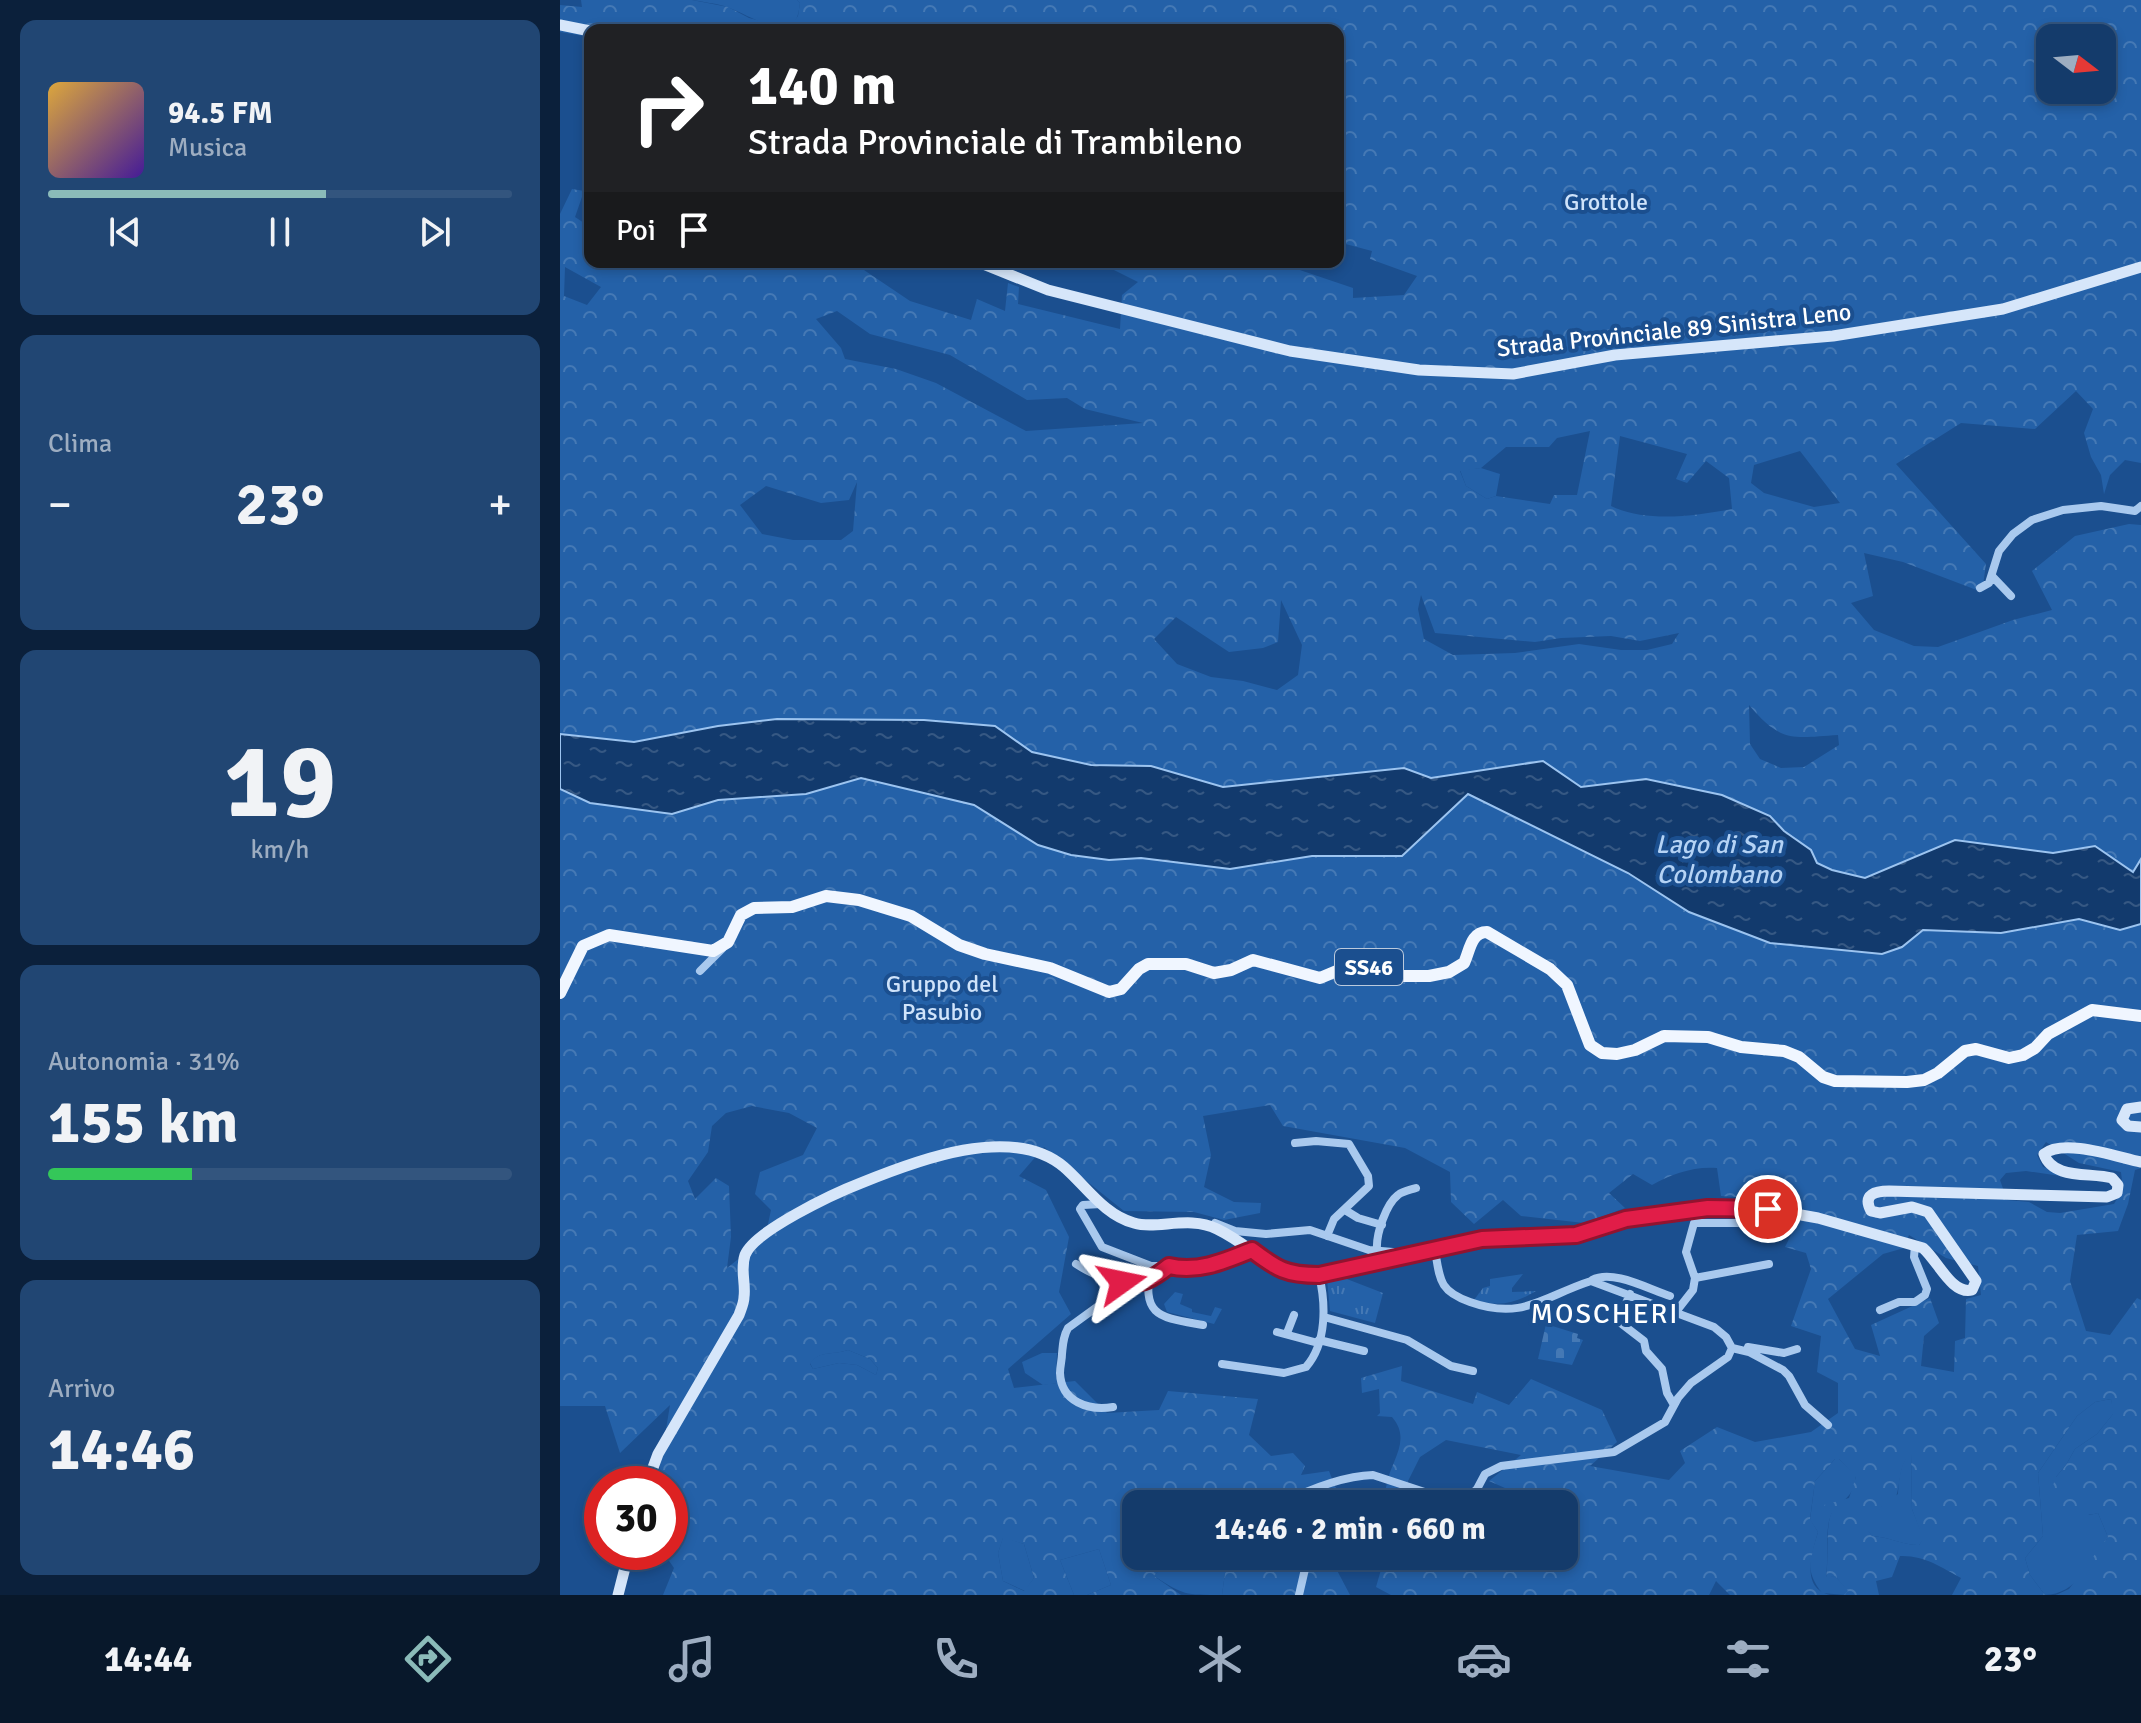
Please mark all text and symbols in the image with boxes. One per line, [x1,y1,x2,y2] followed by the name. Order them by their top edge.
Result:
[2036,24,2116,104] north arrow
[2036,24,2116,104] map controls
[748,51,896,120] text: 140 m
[616,56,720,160] icon: right
[168,95,273,132] text: 94.5 FM
[748,120,1242,165] text: Strada Provinciale di Trambileno
[168,132,247,164] text: Musica
[1564,187,1648,217] park label: Grottole
[672,208,716,252] icon: arrive
[103,210,147,254] icon: previous
[258,210,302,254] icon: pause
[413,210,457,254] icon: next
[616,212,656,249] text: Poi
[1495,296,1853,364] street label: Strada Provinciale 89 Sinistra Leno
[48,428,112,460] text: Clima
[236,468,324,542] text: 23°
[48,478,72,532] text: −
[488,478,512,532] text: +
[224,718,336,846] text: 19
[1655,829,1784,891] water label: Lago di San Colombano
[251,834,309,866] text: km/h
[1335,949,1403,985] road number: SS46
[886,969,998,1027] park label: Gruppo del Pasubio
[48,1046,240,1078] text: Autonomia · 31%
[48,1086,238,1160] text: 155 km
[1734,1175,1802,1243] pin
[1746,1187,1790,1231] icon: arrive
[1080,1240,1164,1324] position arrow
[1530,1297,1680,1331] district label: MOSCHERI
[48,1373,115,1405] text: Arrivo
[48,1413,195,1487] text: 14:46
[584,1466,688,1570] speed limit sign: 30
[1214,1511,1486,1548] text: 14:46 · 2 min · 660 m
[400,1631,456,1687] icon: directions
[664,1631,720,1687] icon: music
[928,1631,984,1687] icon: phone
[1192,1631,1248,1687] icon: climate
[1456,1631,1512,1687] icon: car
[1720,1631,1776,1687] icon: filters
[104,1637,192,1682] text: 14:44
[1984,1637,2037,1682] text: 23°

